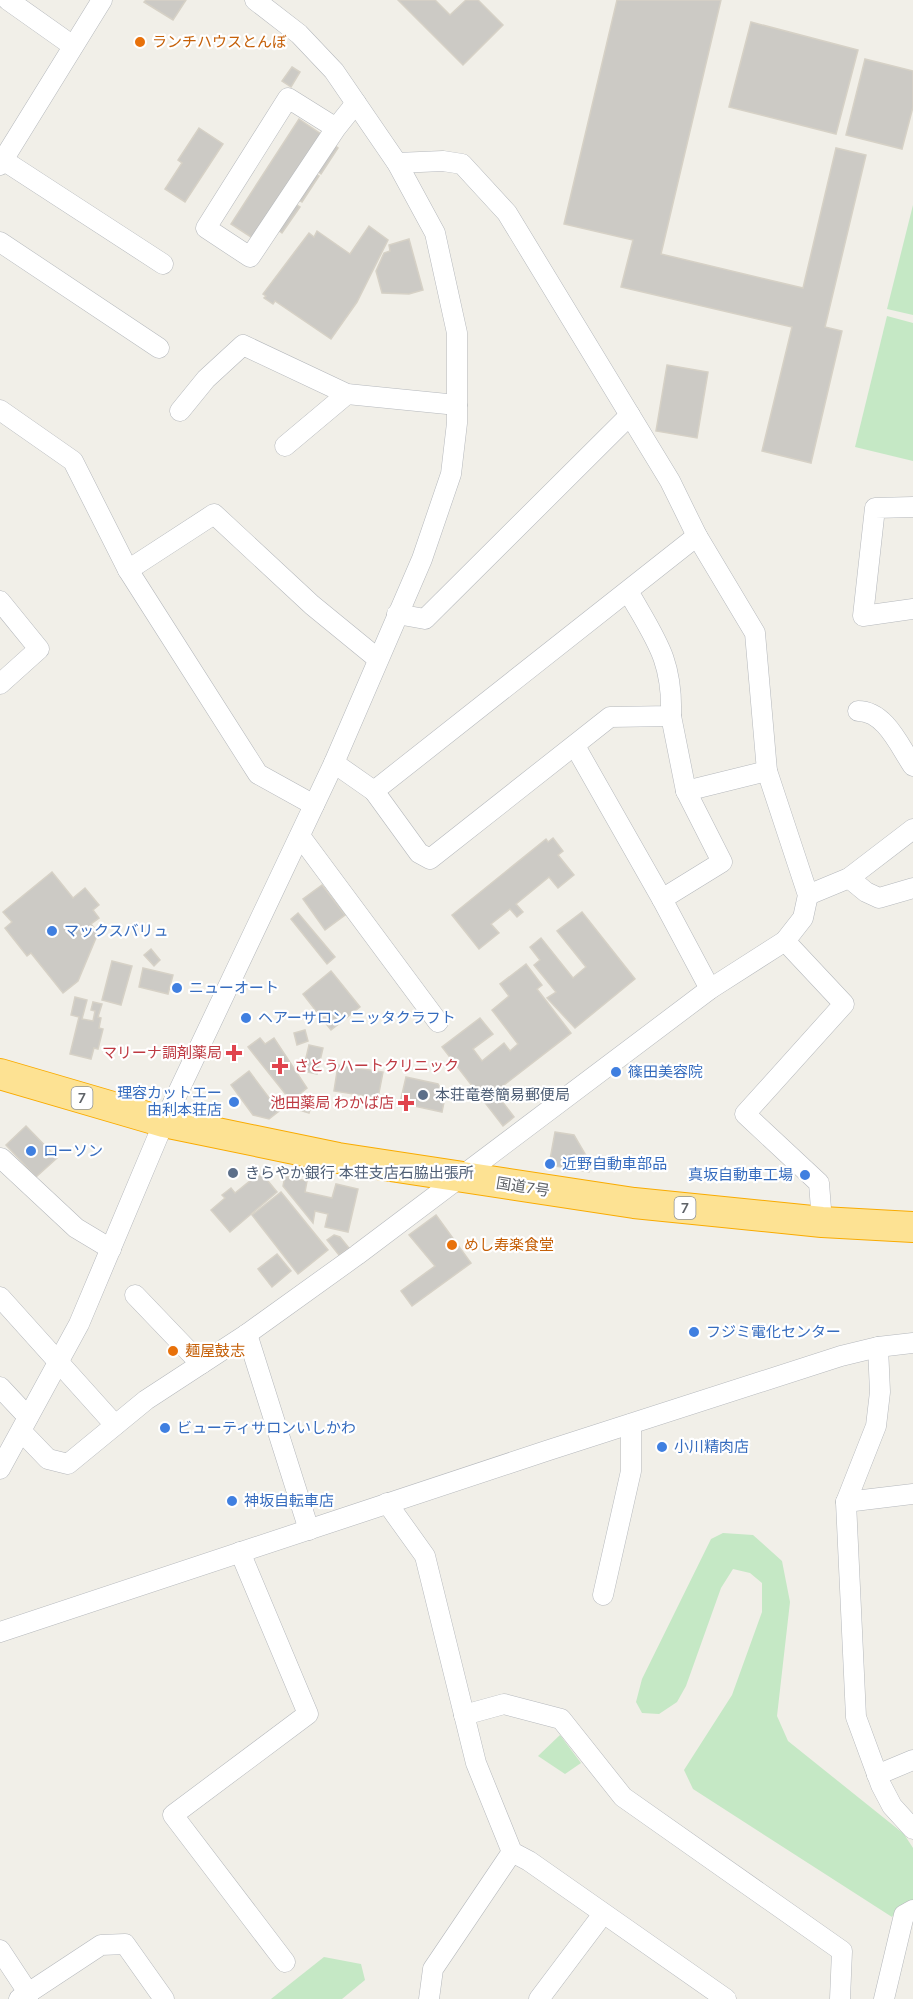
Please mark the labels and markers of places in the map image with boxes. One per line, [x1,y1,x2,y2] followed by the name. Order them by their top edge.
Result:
[152,32,287,52] place label: ランチハウスとんぼ
[133,35,147,49] marker: ランチハウスとんぼ
[64,921,169,941] place label: マックスバリュ
[45,924,59,938] marker: マックスバリュ
[189,978,279,998] place label: ニューオート
[170,981,184,995] marker: ニューオート
[258,1008,456,1028] place label: ヘアーサロン ニッタクラフト
[239,1011,253,1025] marker: ヘアーサロン ニッタクラフト
[102,1043,222,1063] place label: マリーナ調剤薬局
[227,1046,241,1060] marker: マリーナ調剤薬局
[294,1056,459,1076] place label: さとうハートクリニック
[271,1057,289,1075] marker: さとうハートクリニック
[628,1062,703,1082] place label: 篠田美容院
[609,1065,623,1079] marker: 篠田美容院
[117,1083,222,1120] place label: 理容カットエー 由利本荘店
[435,1085,570,1105] place label: 本荘竜巻簡易郵便局
[416,1088,430,1102] marker: 本荘竜巻簡易郵便局
[270,1093,394,1113] place label: 池田薬局 わかば店
[227,1095,241,1109] marker: 理容カットエー 由利本荘店
[399,1096,413,1110] marker: 池田薬局 わかば店
[43,1141,103,1161] place label: ローソン
[24,1144,38,1158] marker: ローソン
[562,1154,667,1174] place label: 近野自動車部品
[543,1157,557,1171] marker: 近野自動車部品
[245,1163,474,1183] place label: きらやか銀行 本荘支店石脇出張所
[688,1165,793,1185] place label: 真坂自動車工場
[226,1166,240,1180] marker: きらやか銀行 本荘支店石脇出張所
[798,1168,812,1182] marker: 真坂自動車工場
[464,1235,554,1255] place label: めし寿楽食堂
[445,1238,459,1252] marker: めし寿楽食堂
[706,1322,841,1342] place label: フジミ電化センター
[687,1325,701,1339] marker: フジミ電化センター
[185,1341,245,1361] place label: 麺屋鼓志
[166,1344,180,1358] marker: 麺屋鼓志
[177,1418,356,1438] place label: ビューティサロンいしかわ
[158,1421,172,1435] marker: ビューティサロンいしかわ
[674,1437,749,1457] place label: 小川精肉店
[655,1440,669,1454] marker: 小川精肉店
[244,1491,334,1511] place label: 神坂自転車店
[225,1494,239,1508] marker: 神坂自転車店

